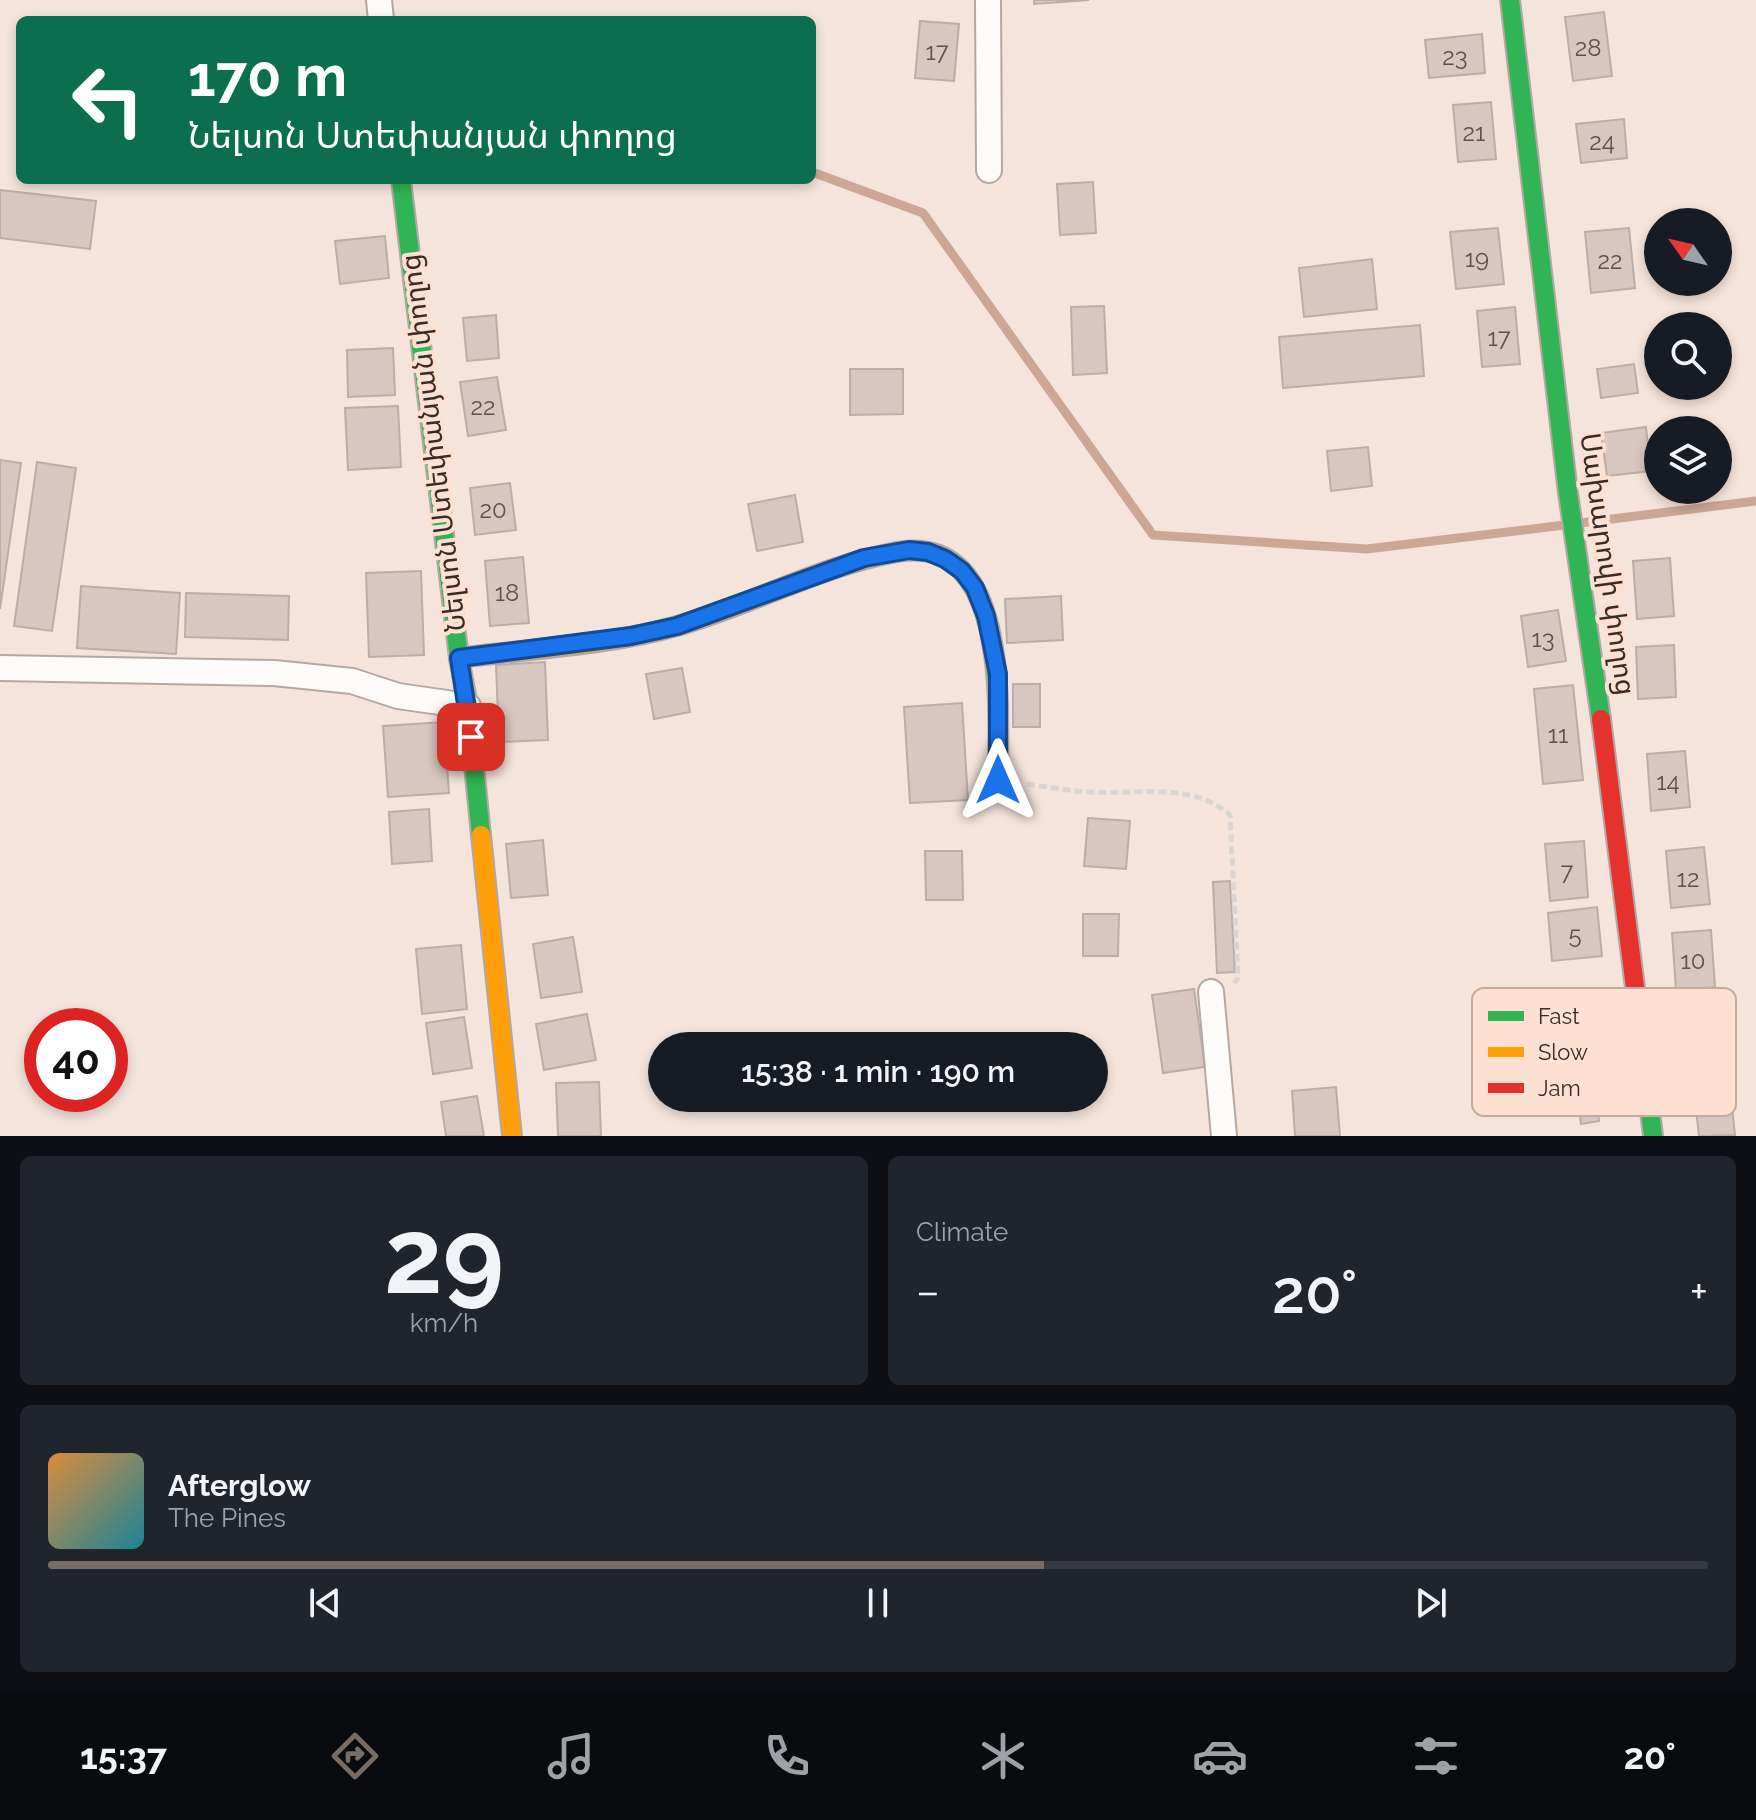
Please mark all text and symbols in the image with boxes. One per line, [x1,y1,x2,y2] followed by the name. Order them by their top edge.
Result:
[1575,33,1601,62] house number: 28
[926,37,949,66] house number: 17
[1442,42,1468,71] house number: 23
[188,43,347,109] text: 170 m
[56,48,160,152] icon: left
[188,114,677,156] text: Նելսոն Ստեփանյան փողոց
[1463,118,1485,147] house number: 21
[1589,127,1615,156] house number: 24
[1644,208,1732,296] north arrow
[1644,208,1732,504] map controls
[1465,244,1489,273] house number: 19
[1597,246,1623,275] house number: 22
[393,252,473,634] street label: Նելսոն Ստեփանյան փողոց
[1644,312,1732,400] button: search
[1488,323,1511,352] house number: 17
[470,392,496,421] house number: 22
[1644,416,1732,504] button: layers
[1573,431,1643,697] street label: Սախարովի փողոց
[479,495,507,524] house number: 20
[495,578,519,607] house number: 18
[1531,624,1555,653] house number: 13
[437,703,505,771] pin
[449,715,493,759] icon: arrive
[1548,720,1568,749] house number: 11
[956,738,1040,822] position arrow
[1656,767,1680,796] house number: 14
[1561,857,1574,886] house number: 7
[1677,864,1699,893] house number: 12
[1568,920,1582,949] house number: 5
[1681,946,1705,975] house number: 10
[1472,988,1736,1116] legend
[1538,1003,1580,1029] text: Fast
[24,1008,128,1112] speed limit sign: 40
[1538,1039,1588,1065] text: Slow
[741,1054,1015,1089] text: 15:38 · 1 min · 190 m
[1538,1075,1581,1101] text: Jam
[384,1195,504,1317] text: 29
[916,1217,1008,1247] text: Climate
[1272,1257,1357,1327] text: 20°
[916,1266,940,1317] text: −
[1690,1266,1708,1317] text: +
[410,1308,478,1338] text: km/h
[168,1468,311,1503] text: Afterglow
[168,1503,286,1533] text: The Pines
[303,1581,347,1625] icon: previous
[856,1581,900,1625] icon: pause
[1409,1581,1453,1625] icon: next
[327,1728,383,1784] icon: directions
[543,1728,599,1784] icon: music
[759,1728,815,1784] icon: phone
[975,1728,1031,1784] icon: climate
[1192,1728,1248,1784] icon: car
[1408,1728,1464,1784] icon: filters
[80,1735,167,1777] text: 15:37
[1624,1735,1676,1777] text: 20°

